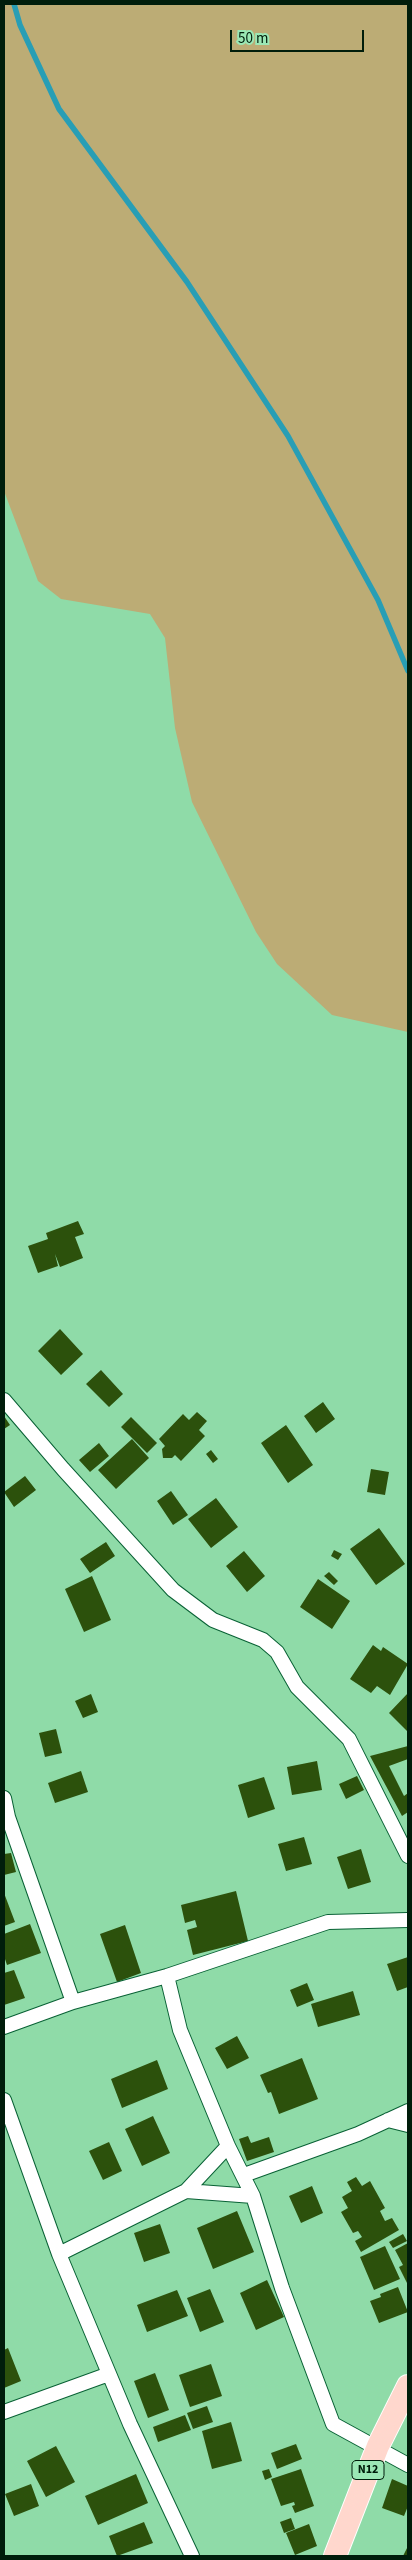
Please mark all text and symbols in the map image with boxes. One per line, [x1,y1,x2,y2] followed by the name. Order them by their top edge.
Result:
[232,20,366,52] scale bar
[238,28,268,49] text: 50 m
[352,2460,384,2480] road number: N12

